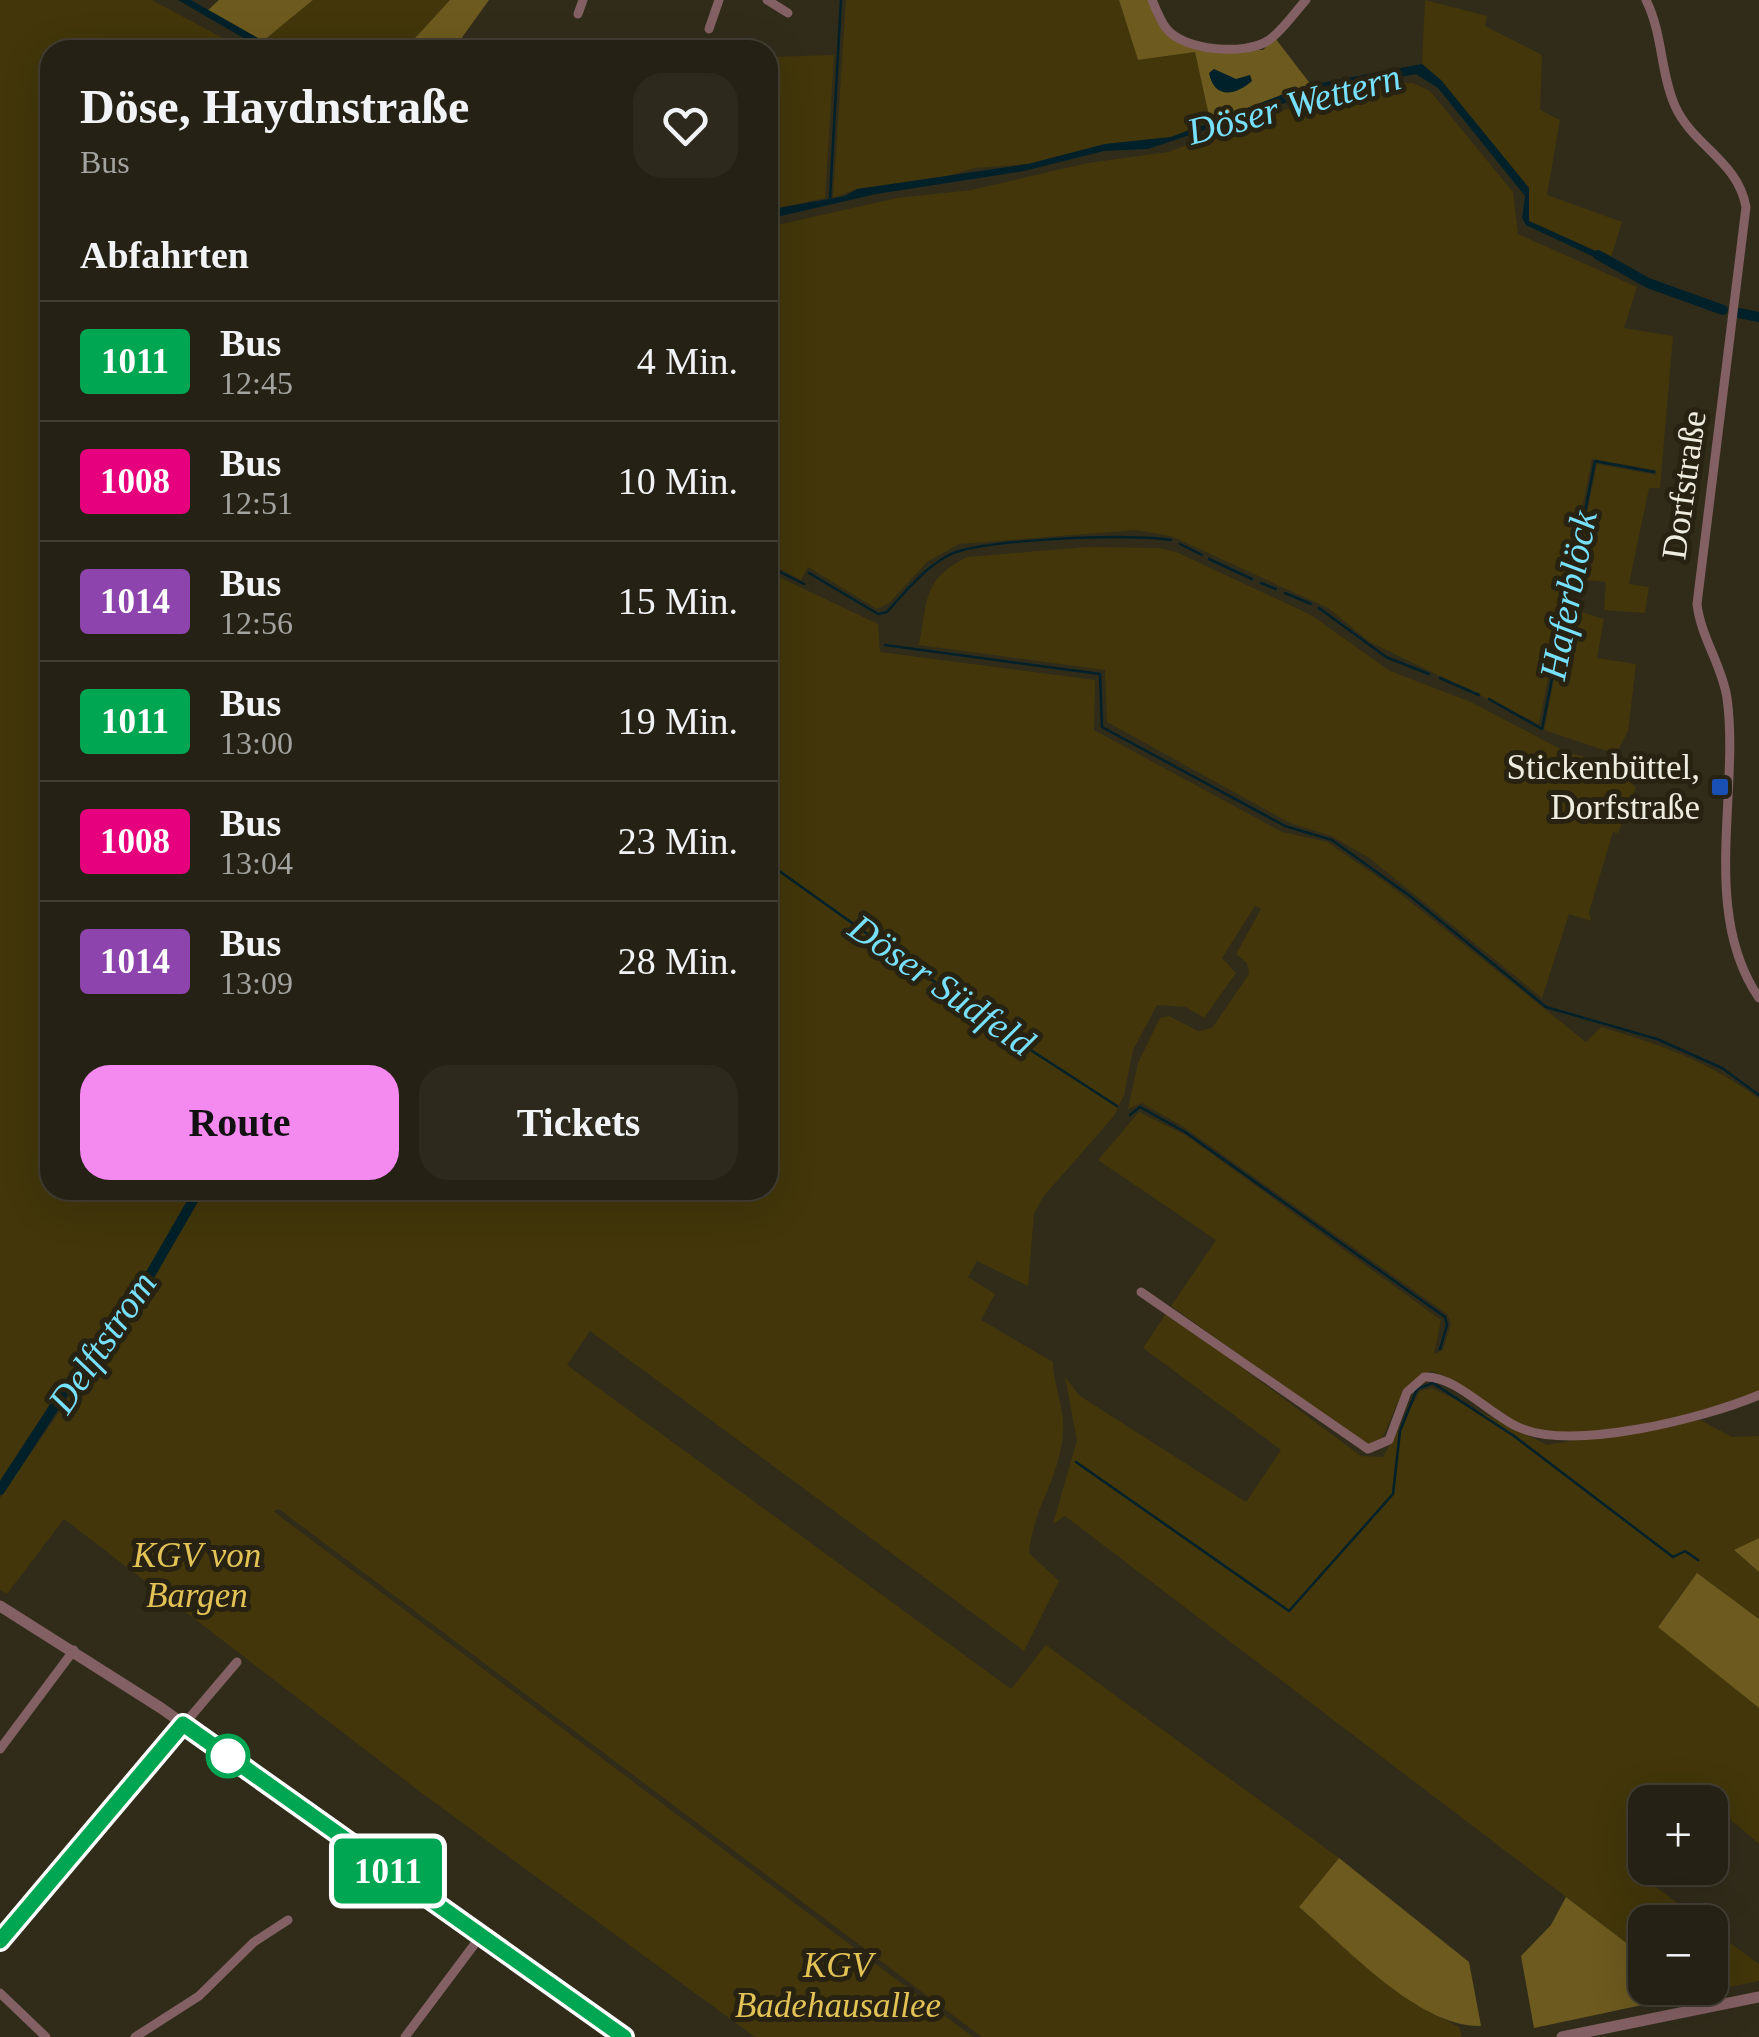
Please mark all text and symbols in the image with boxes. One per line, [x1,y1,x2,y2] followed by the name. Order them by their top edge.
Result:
[1182,55,1405,153] water label: Döser Wettern
[633,73,738,178] button: heart
[80,80,469,133] text: Döse, Haydnstraße
[80,144,130,180] text: Bus
[80,234,249,276] text: Abfahrten
[220,322,281,364] text: Bus
[637,340,738,382] text: 4 Min.
[101,342,169,381] text: 1011
[220,365,293,401] text: 12:45
[1654,408,1714,562] street label: Dorfstraße
[220,442,281,484] text: Bus
[618,460,738,502] text: 10 Min.
[100,462,170,501] text: 1008
[220,485,293,521] text: 12:51
[1531,506,1605,684] water label: Haferblöck
[220,562,281,604] text: Bus
[618,580,738,622] text: 15 Min.
[100,582,170,621] text: 1014
[220,605,293,641] text: 12:56
[220,682,281,724] text: Bus
[618,700,738,742] text: 19 Min.
[101,702,169,741] text: 1011
[220,725,293,761] text: 13:00
[1507,748,1700,827] place label: Stickenbüttel, Dorfstraße
[1709,776,1731,798] marker: Stickenbüttel, Dorfstraße
[220,802,281,844] text: Bus
[618,820,738,862] text: 23 Min.
[100,822,170,861] text: 1008
[220,845,293,881] text: 13:04
[841,905,1043,1065] water label: Döser Südfeld
[220,922,281,964] text: Bus
[618,940,738,982] text: 28 Min.
[100,942,170,981] text: 1014
[220,965,293,1001] text: 13:09
[80,1065,399,1180] button: Route
[419,1065,738,1180] button: Tickets
[39,1263,164,1421] water label: Delftstrom
[132,1536,261,1615] park label: KGV von Bargen
[207,1735,249,1777] unlabelled marker
[1628,1785,1728,2005] map controls
[1628,1785,1728,1885] button: +
[318,1838,458,1904] line badge: 1011
[354,1852,422,1891] text: 1011
[1628,1905,1728,2005] button: −
[735,1946,941,2025] park label: KGV Badehausallee

